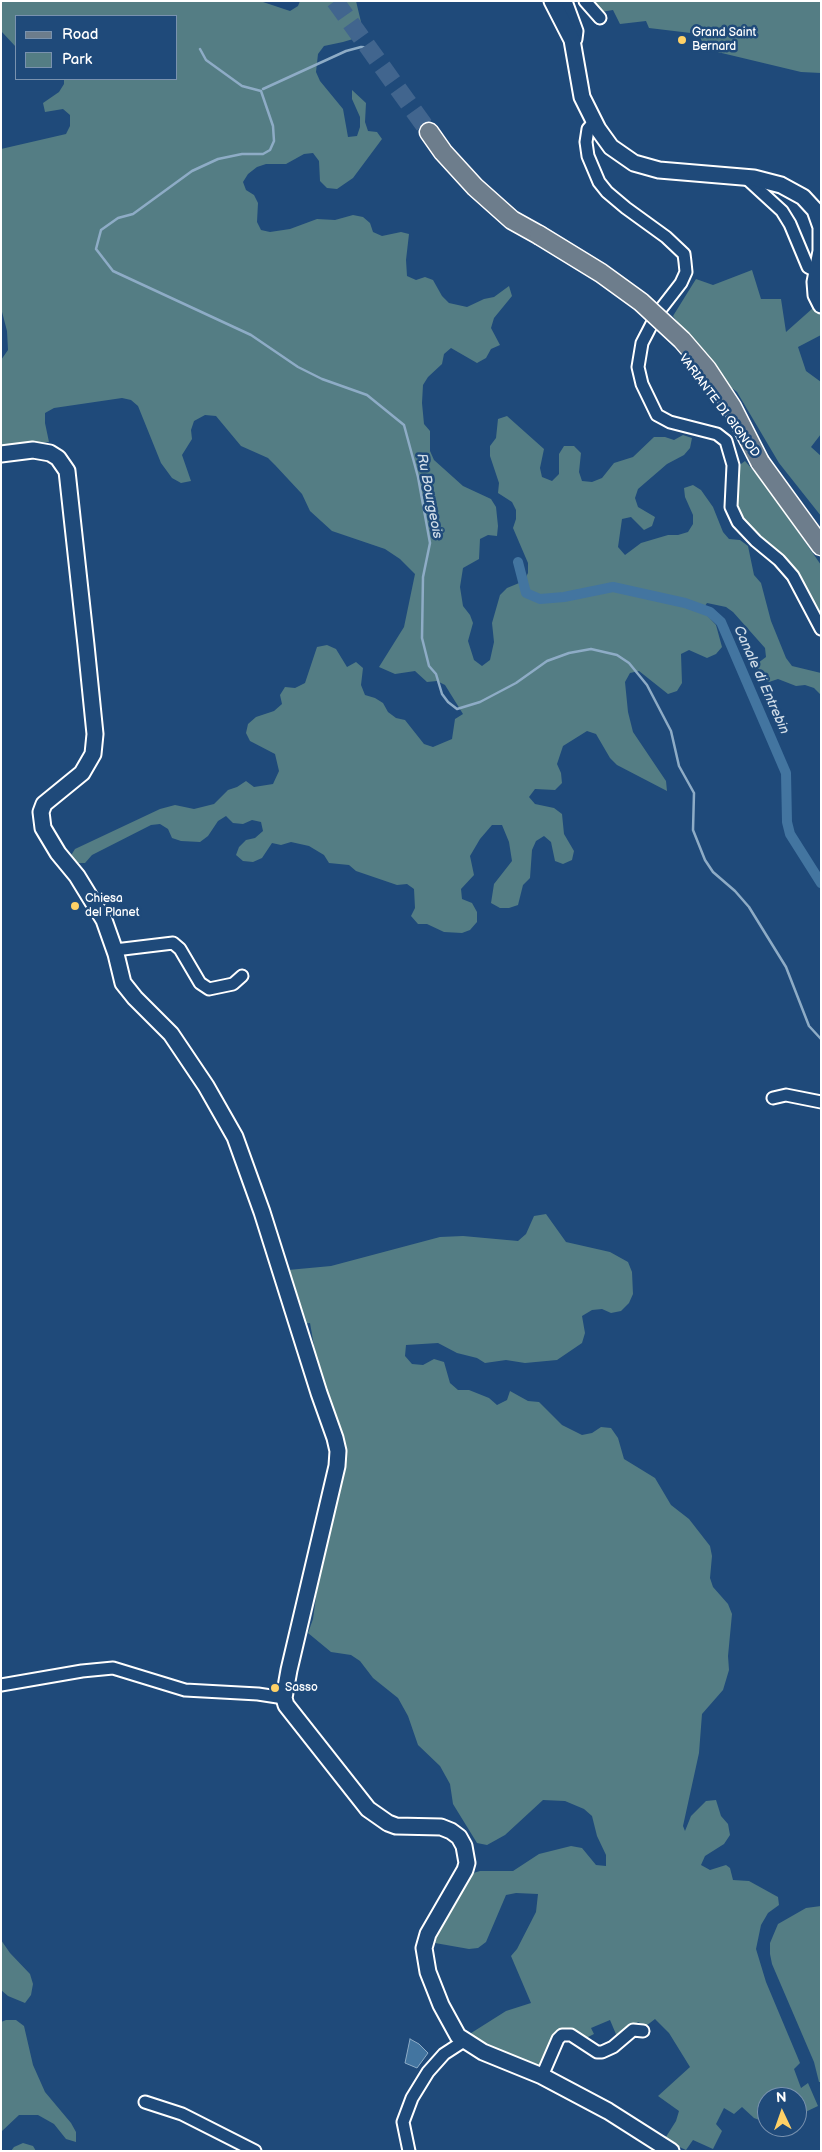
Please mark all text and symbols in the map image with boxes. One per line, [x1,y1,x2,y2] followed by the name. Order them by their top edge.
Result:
[15,15,178,80] legend
[62,25,98,44] text: Road
[692,26,756,54] place label: Grand Saint Bernard
[676,34,688,46] marker: Grand Saint Bernard
[62,50,92,69] text: Park
[676,352,762,460] street label: VARIANTE DI GIGNOD
[412,452,446,540] water label: Ru Bourgeois
[730,623,792,737] water label: Canale di Entrebin
[85,892,139,920] place label: Chiesa del Planet
[69,900,81,912] marker: Chiesa del Planet
[285,1681,318,1695] place label: Sasso
[269,1682,281,1694] marker: Sasso
[757,2087,807,2137] north arrow
[776,2089,787,2106] text: N

